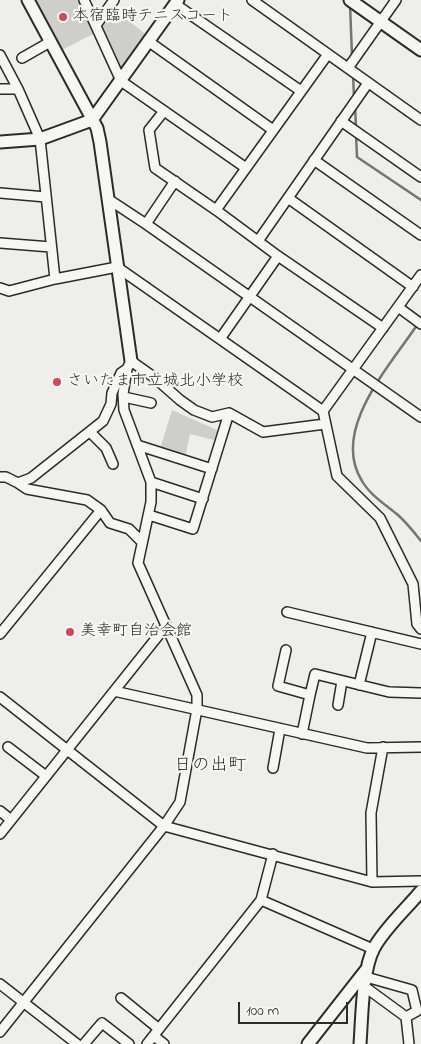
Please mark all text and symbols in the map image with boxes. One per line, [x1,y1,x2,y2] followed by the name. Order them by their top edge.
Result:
[73,7,233,27] place label: 本宿臨時テニスコート
[57,11,69,23] marker: 本宿臨時テニスコート
[67,372,243,392] place label: さいたま市立城北小学校
[51,376,63,388] marker: さいたま市立城北小学校
[80,622,192,642] place label: 美幸町自治会館
[64,626,76,638] marker: 美幸町自治会館
[174,756,246,778] district label: 日の出町
[241,992,351,1024] scale bar
[246,1000,279,1022] text: 100 m

